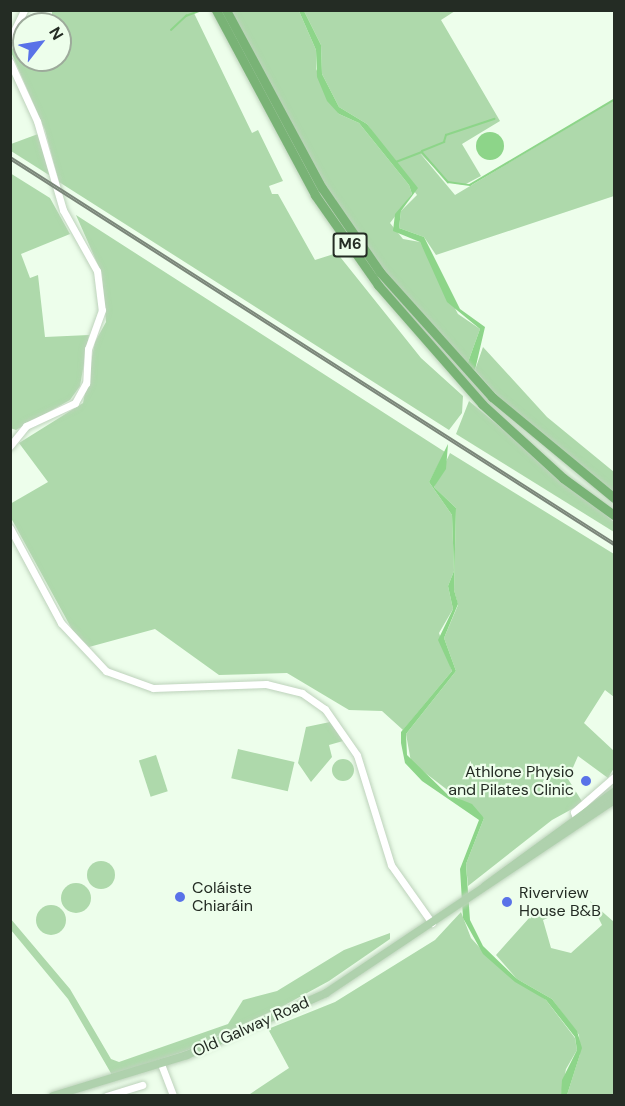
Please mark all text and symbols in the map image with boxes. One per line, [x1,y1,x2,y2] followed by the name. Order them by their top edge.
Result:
[12,12,72,72] north arrow
[44,23,68,44] text: N
[332,233,368,257] road number: M6
[448,762,574,800] place label: Athlone Physio and Pilates Clinic
[579,774,593,788] marker: Athlone Physio and Pilates Clinic
[192,878,253,916] place label: Coláiste Chiaráin
[519,883,601,921] place label: Riverview House B&B
[173,890,187,904] marker: Coláiste Chiaráin
[500,895,514,909] marker: Riverview House B&B
[190,993,312,1061] street label: Old Galway Road

